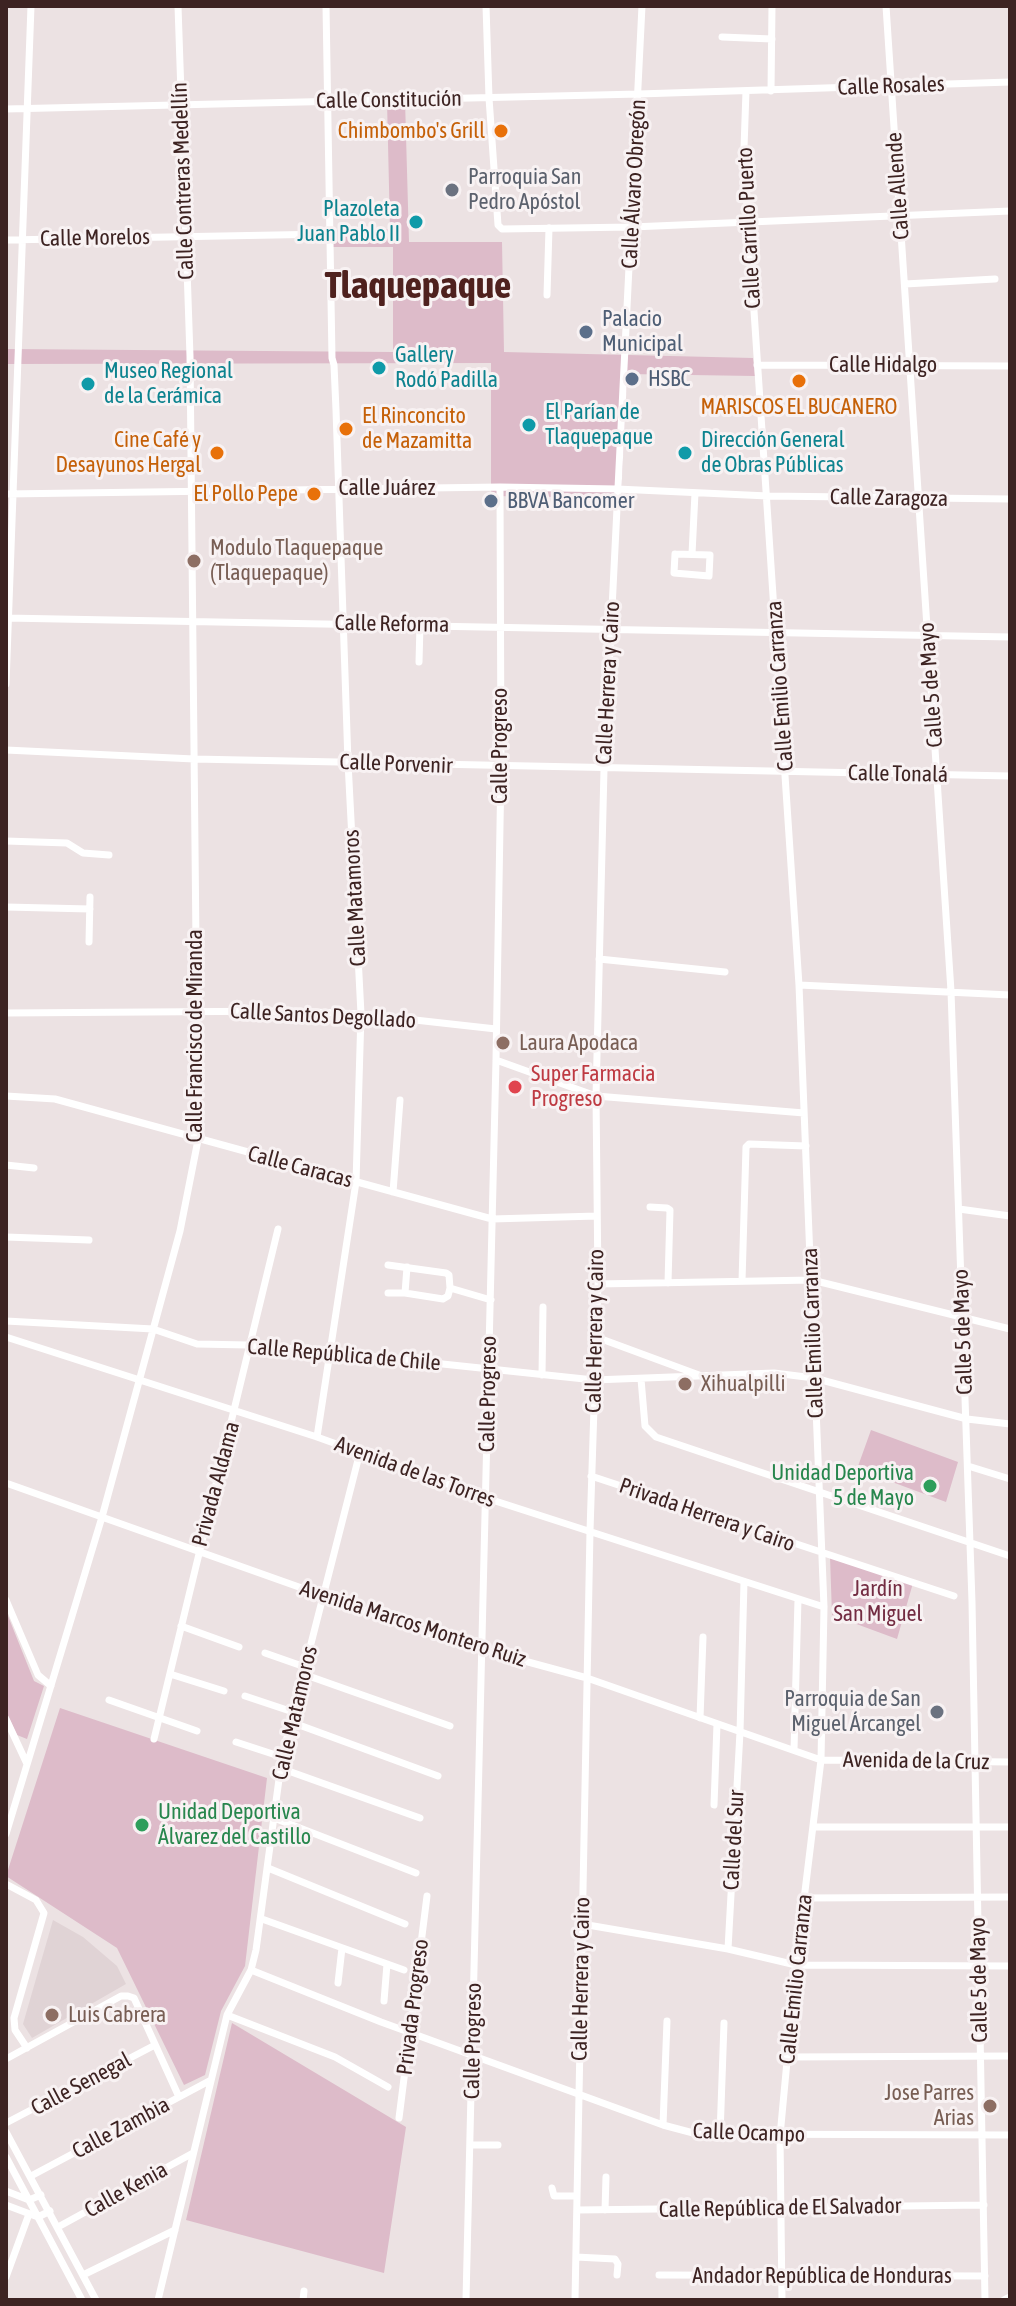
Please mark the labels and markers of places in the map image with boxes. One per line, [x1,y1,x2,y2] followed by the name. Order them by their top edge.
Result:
[338,118,485,144] place label: Chimbombo's Grill
[492,122,510,140] marker: Chimbombo's Grill
[468,164,581,216] place label: Parroquia San Pedro Apóstol
[443,181,461,199] marker: Parroquia San Pedro Apóstol
[297,196,400,248] place label: Plazoleta Juan Pablo II
[407,213,425,231] marker: Plazoleta Juan Pablo II
[602,306,683,358] place label: Palacio Municipal
[577,323,595,341] marker: Palacio Municipal
[395,342,498,394] place label: Gallery Rodó Padilla
[104,358,233,410] place label: Museo Regional de la Cerámica
[370,359,388,377] marker: Gallery Rodó Padilla
[648,366,690,392] place label: HSBC
[623,370,641,388] marker: HSBC
[790,372,808,390] marker: MARISCOS EL BUCANERO
[79,375,97,393] marker: Museo Regional de la Cerámica
[701,394,897,420] place label: MARISCOS EL BUCANERO
[545,399,653,450] place label: El Parían de Tlaquepaque
[362,403,472,454] place label: El Rinconcito de Mazamitta
[520,416,538,434] marker: El Parían de Tlaquepaque
[337,420,355,438] marker: El Rinconcito de Mazamitta
[56,427,201,478] place label: Cine Café y Desayunos Hergal
[701,427,845,478] place label: Dirección General de Obras Públicas
[208,444,226,462] marker: Cine Café y Desayunos Hergal
[676,444,694,462] marker: Dirección General de Obras Públicas
[193,481,298,507] place label: El Pollo Pepe
[305,485,323,503] marker: El Pollo Pepe
[507,488,634,514] place label: BBVA Bancomer
[482,492,500,510] marker: BBVA Bancomer
[210,535,383,586] place label: Modulo Tlaquepaque (Tlaquepaque)
[185,552,203,570] marker: Modulo Tlaquepaque (Tlaquepaque)
[519,1030,638,1056] place label: Laura Apodaca
[494,1034,512,1052] marker: Laura Apodaca
[531,1061,655,1112] place label: Super Farmacia Progreso
[506,1078,524,1096] marker: Super Farmacia Progreso
[701,1371,786,1397] place label: Xihualpilli
[676,1375,694,1393] marker: Xihualpilli
[771,1460,914,1512] place label: Unidad Deportiva 5 de Mayo
[921,1477,939,1495] marker: Unidad Deportiva 5 de Mayo
[784,1686,921,1738] place label: Parroquia de San Miguel Árcangel
[928,1703,946,1721] marker: Parroquia de San Miguel Árcangel
[158,1799,311,1850] place label: Unidad Deportiva Álvarez del Castillo
[133,1816,151,1834] marker: Unidad Deportiva Álvarez del Castillo
[68,2002,166,2028] place label: Luis Cabrera
[43,2006,61,2024] marker: Luis Cabrera
[885,2080,974,2132] place label: Jose Parres Arias
[981,2097,999,2115] marker: Jose Parres Arias

